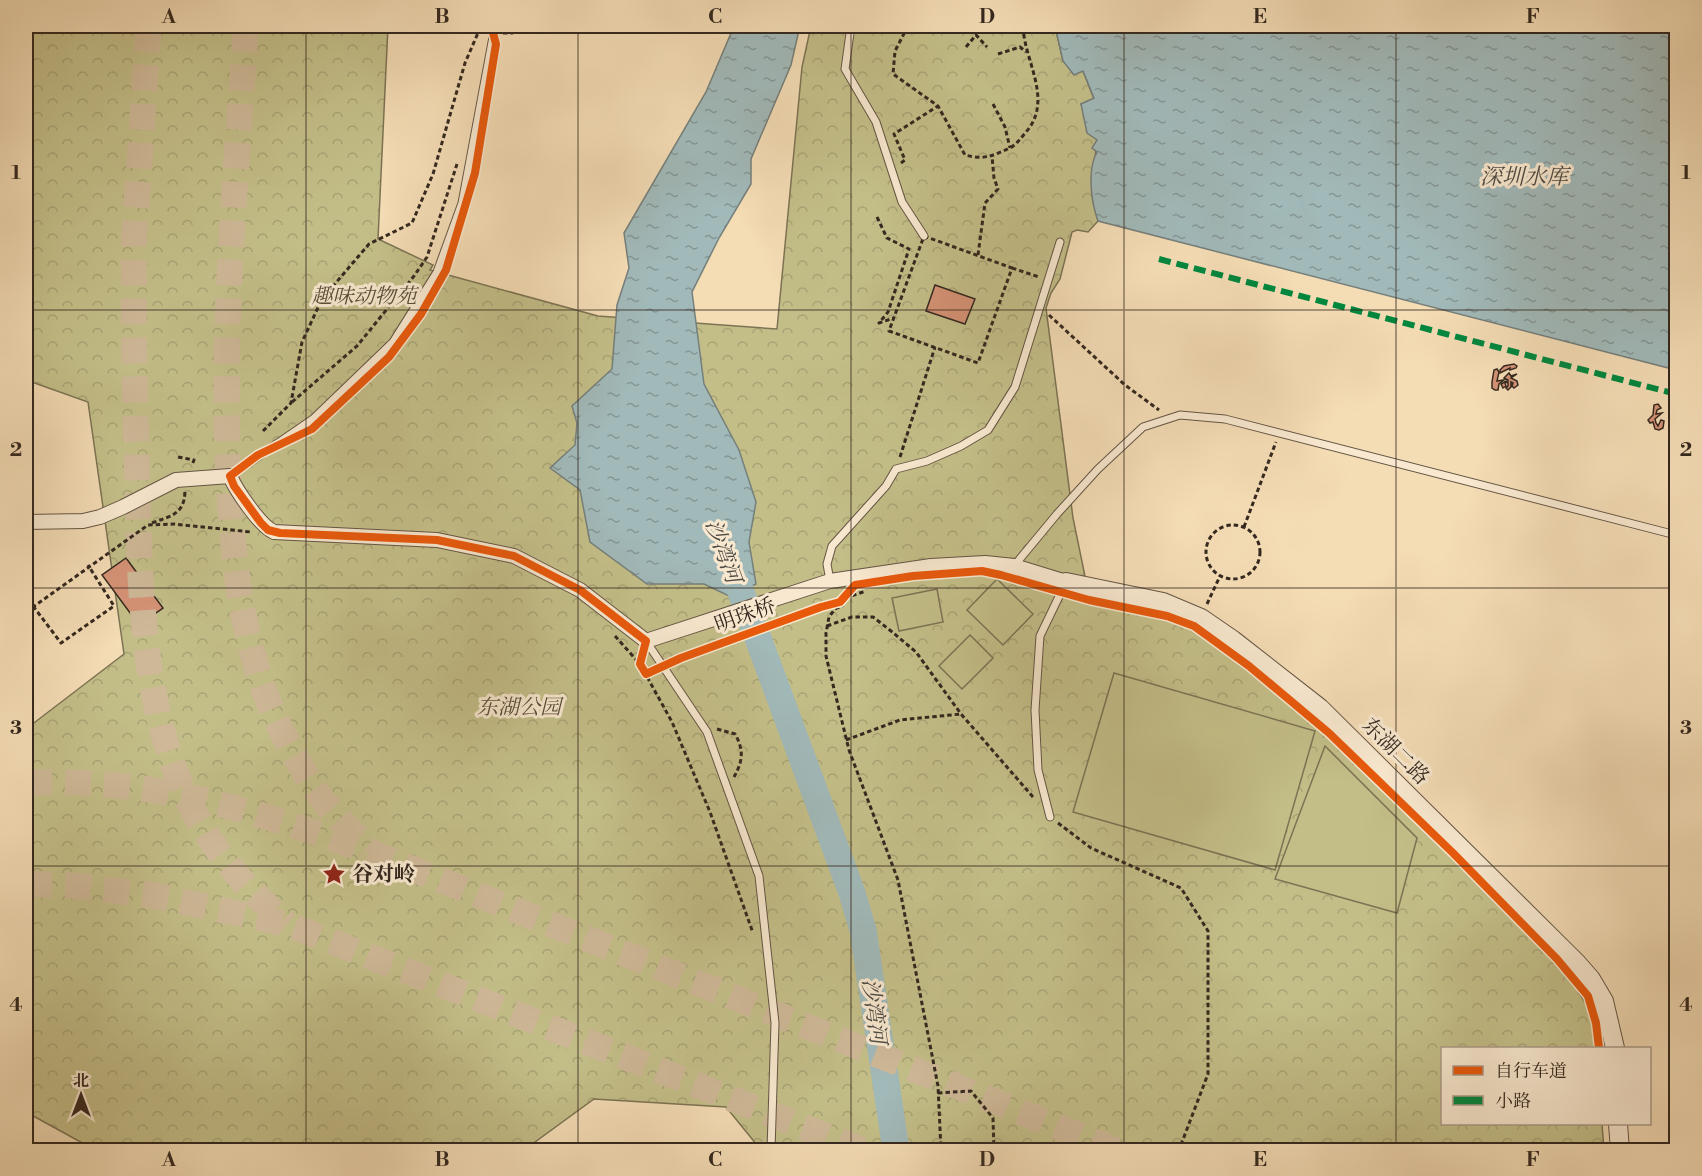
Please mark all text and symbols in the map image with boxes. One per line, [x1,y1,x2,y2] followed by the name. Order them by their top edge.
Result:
[161,5,177,30] text: A
[434,5,450,30] text: B
[708,5,722,30] text: C
[979,5,995,30] text: D
[1253,5,1267,30] text: E
[1526,5,1540,30] text: F
[11,161,21,186] text: 1
[1681,161,1691,186] text: 1
[1480,164,1572,191] water label: 深圳水库
[312,284,419,310] park label: 趣味动物苑
[10,438,22,463] text: 2
[1680,438,1692,463] text: 2
[699,516,748,591] water label: 沙湾河
[711,593,779,639] street label: 明珠桥
[477,695,564,721] park label: 东湖公园
[1356,713,1434,791] street label: 东湖二路
[10,716,22,741] text: 3
[1680,716,1692,741] text: 3
[321,861,347,887] place icon: 谷对岭
[352,862,415,888] place label: 谷对岭
[856,977,892,1050] water label: 沙湾河
[9,993,23,1018] text: 4
[1679,993,1693,1018] text: 4
[1441,1047,1651,1125] legend
[1495,1060,1567,1083] text: 自行车道
[51,1065,111,1125] north arrow
[73,1071,89,1091] text: 北
[1495,1090,1531,1113] text: 小路
[161,1148,177,1173] text: A
[434,1148,450,1173] text: B
[708,1148,722,1173] text: C
[979,1148,995,1173] text: D
[1253,1148,1267,1173] text: E
[1526,1148,1540,1173] text: F

